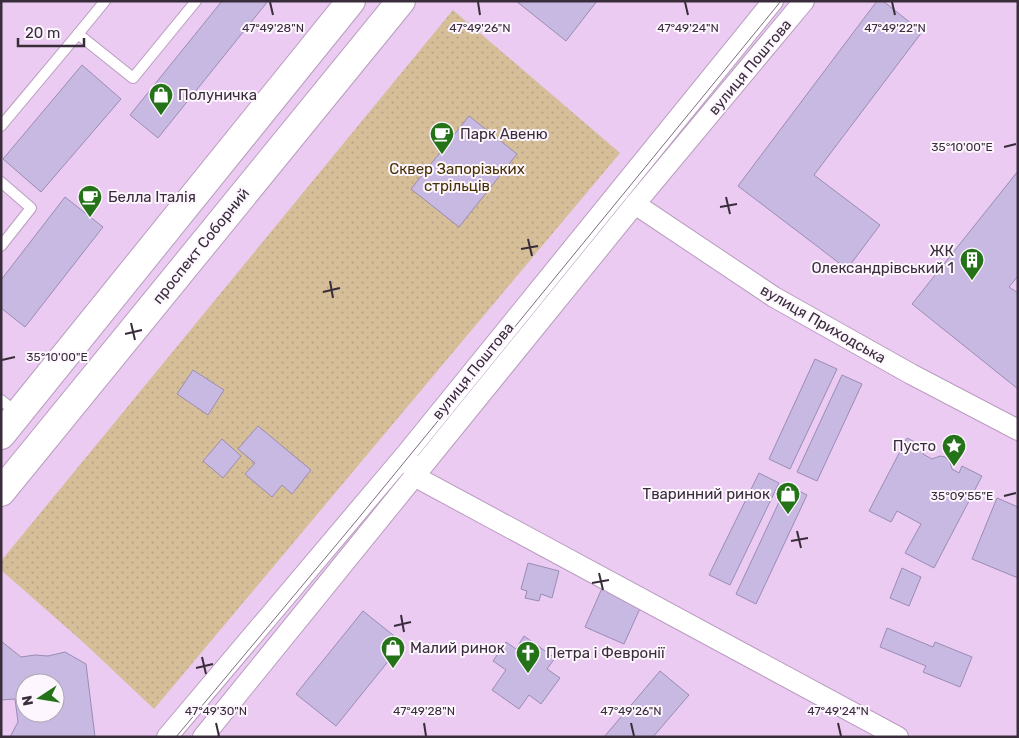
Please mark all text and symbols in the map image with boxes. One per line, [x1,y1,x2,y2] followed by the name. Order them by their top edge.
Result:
[18,15,84,47] scale bar
[705,16,795,118] street label: вулиця Поштова
[242,21,304,35] text: 47°49'28"N
[449,21,511,35] text: 47°49'26"N
[657,21,719,35] text: 47°49'24"N
[864,21,926,35] text: 47°49'22"N
[25,24,60,42] text: 20 m
[148,82,174,116] shop icon: Полуничка
[178,86,257,104] place label: Полуничка
[429,121,455,155] cafe icon: Парк Авеню
[460,125,548,143] place label: Парк Авеню
[931,140,993,154] text: 35°10'00"E
[389,160,525,195] park label: Сквер Запорізьких стрільців
[77,184,103,218] cafe icon: Белла Італія
[149,185,253,307] street label: проспект Соборний
[108,188,196,206] place label: Белла Італія
[811,242,954,277] place label: ЖК Олександрівський 1
[959,247,985,281] building icon: ЖК Олександрівський 1
[757,281,889,367] street label: вулиця Приходська
[428,319,518,423] street label: вулиця Поштова
[26,350,88,364] text: 35°10'00"E
[941,433,967,467] place icon: Пусто
[893,437,936,455] place label: Пусто
[775,481,801,515] shop icon: Тваринний ринок
[642,485,770,503] place label: Тваринний ринок
[931,489,993,503] text: 35°09'55"E
[380,635,406,669] shop icon: Малий ринок
[410,639,505,657] place label: Малий ринок
[515,640,541,674] church icon: Петра і Февронії
[546,644,665,662] place label: Петра і Февронії
[15,673,65,723] north arrow
[18,694,37,707] text: N
[185,704,247,718] text: 47°49'30"N
[393,704,455,718] text: 47°49'28"N
[600,704,662,718] text: 47°49'26"N
[807,704,869,718] text: 47°49'24"N

